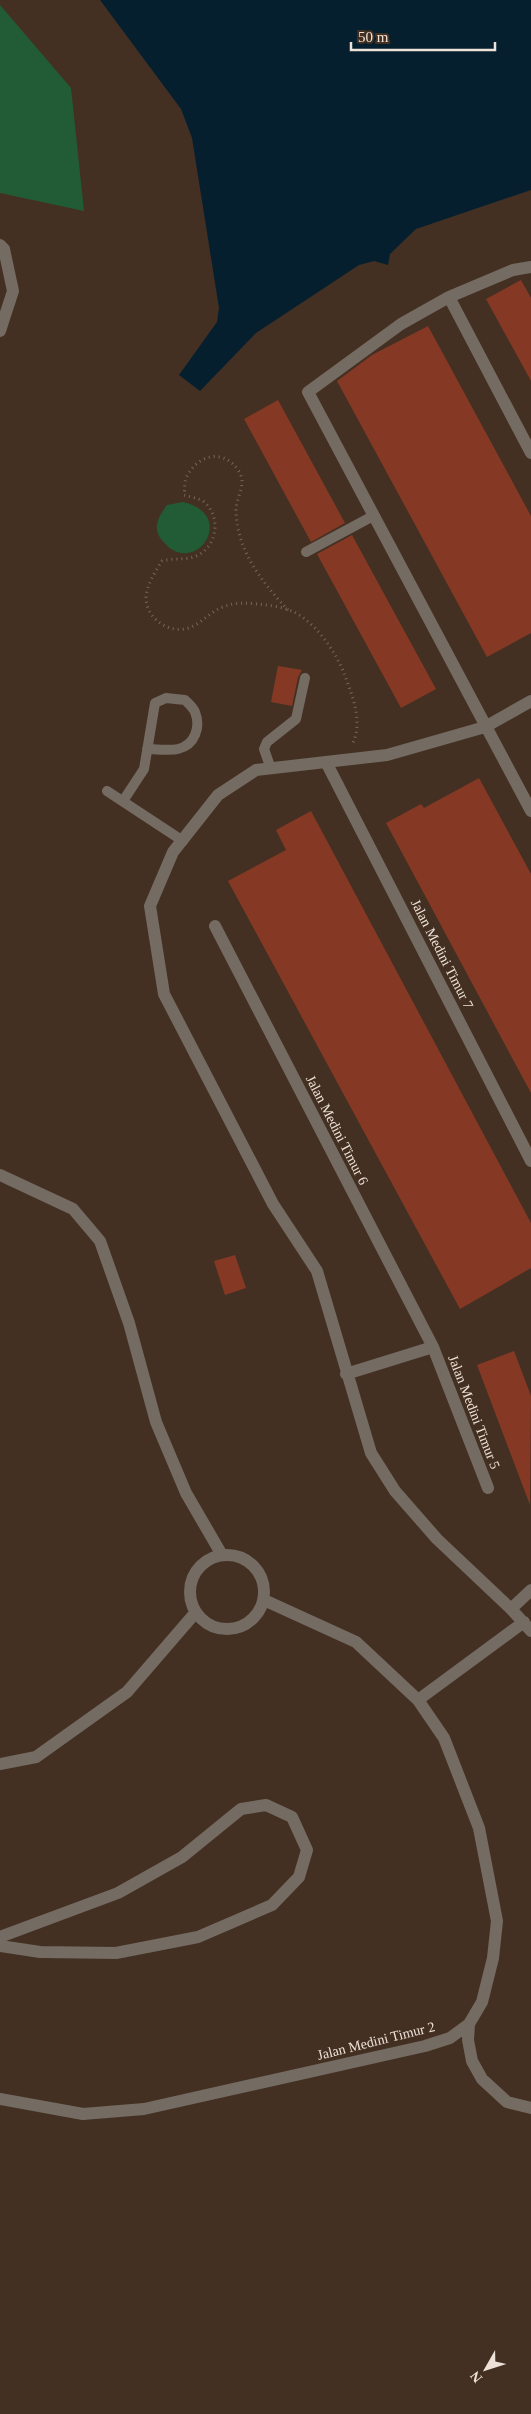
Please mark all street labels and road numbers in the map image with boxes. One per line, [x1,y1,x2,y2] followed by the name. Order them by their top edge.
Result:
[408,897,476,1011] street label: Jalan Medini Timur 7
[303,1073,371,1187] street label: Jalan Medini Timur 6
[445,1353,503,1471] street label: Jalan Medini Timur 5
[315,2019,437,2063] street label: Jalan Medini Timur 2

